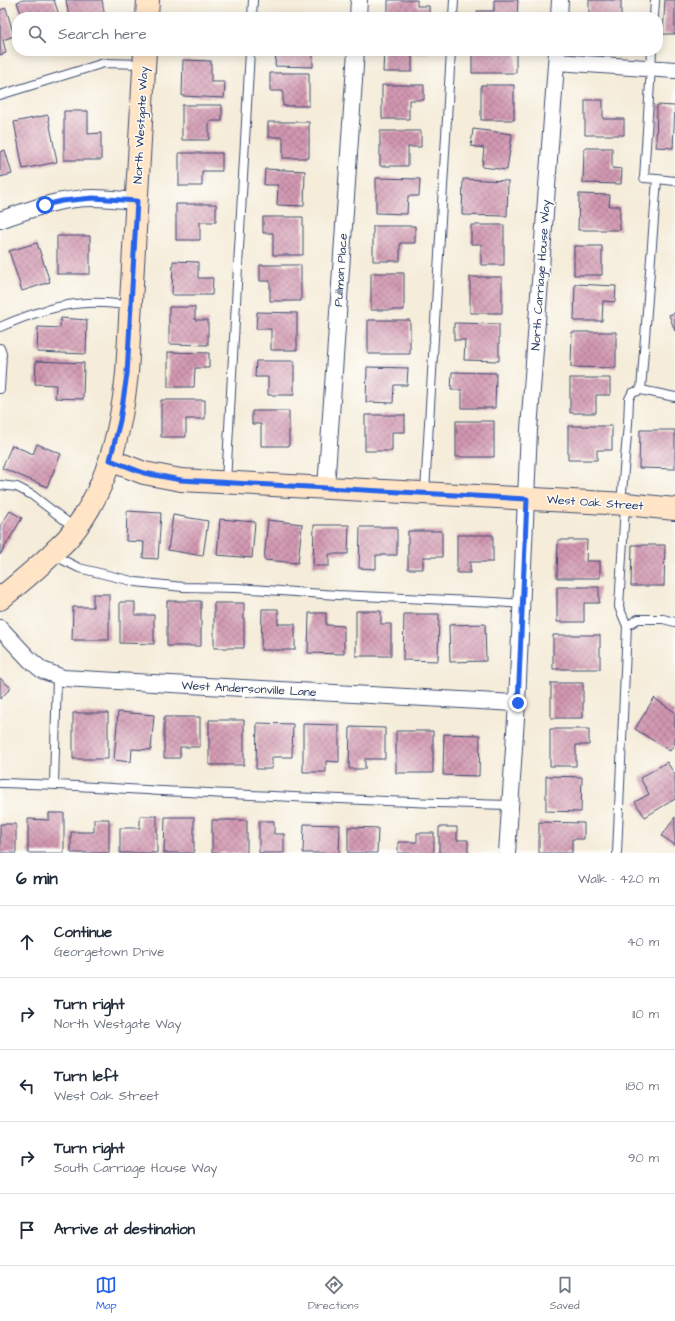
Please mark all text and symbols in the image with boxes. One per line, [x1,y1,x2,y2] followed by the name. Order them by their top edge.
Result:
[12,12,663,56] search box
[26,23,48,45] icon: search
[58,24,147,45] text: Search here
[129,65,154,184] street label: North Westgate Way
[36,196,54,214] route start
[527,199,556,351] street label: North Carriage House Way
[330,232,352,307] street label: Pullman Place
[546,491,644,515] street label: West Oak Street
[181,677,317,701] street label: West Andersonville Lane
[509,694,527,712] route end
[16,867,58,891] text: 6 min
[578,870,659,888] text: Walk · 420 m
[54,922,112,943] text: Continue
[16,931,38,953] icon: ahead
[627,933,659,951] text: 40 m
[54,943,164,961] text: Georgetown Drive
[54,994,125,1015] text: Turn right
[16,1003,38,1025] icon: right
[632,1005,659,1023] text: 110 m
[54,1015,181,1033] text: North Westgate Way
[54,1066,118,1087] text: Turn left
[16,1075,38,1097] icon: left
[625,1077,659,1095] text: 180 m
[54,1087,159,1105] text: West Oak Street
[54,1138,125,1159] text: Turn right
[16,1147,38,1169] icon: right
[628,1149,659,1167] text: 90 m
[54,1159,217,1177] text: South Carriage House Way
[16,1219,38,1241] icon: arrive
[54,1219,195,1240] text: Arrive at destination
[95,1274,117,1313] tab: Map
[308,1274,359,1313] tab: Directions
[550,1274,580,1313] tab: Saved

